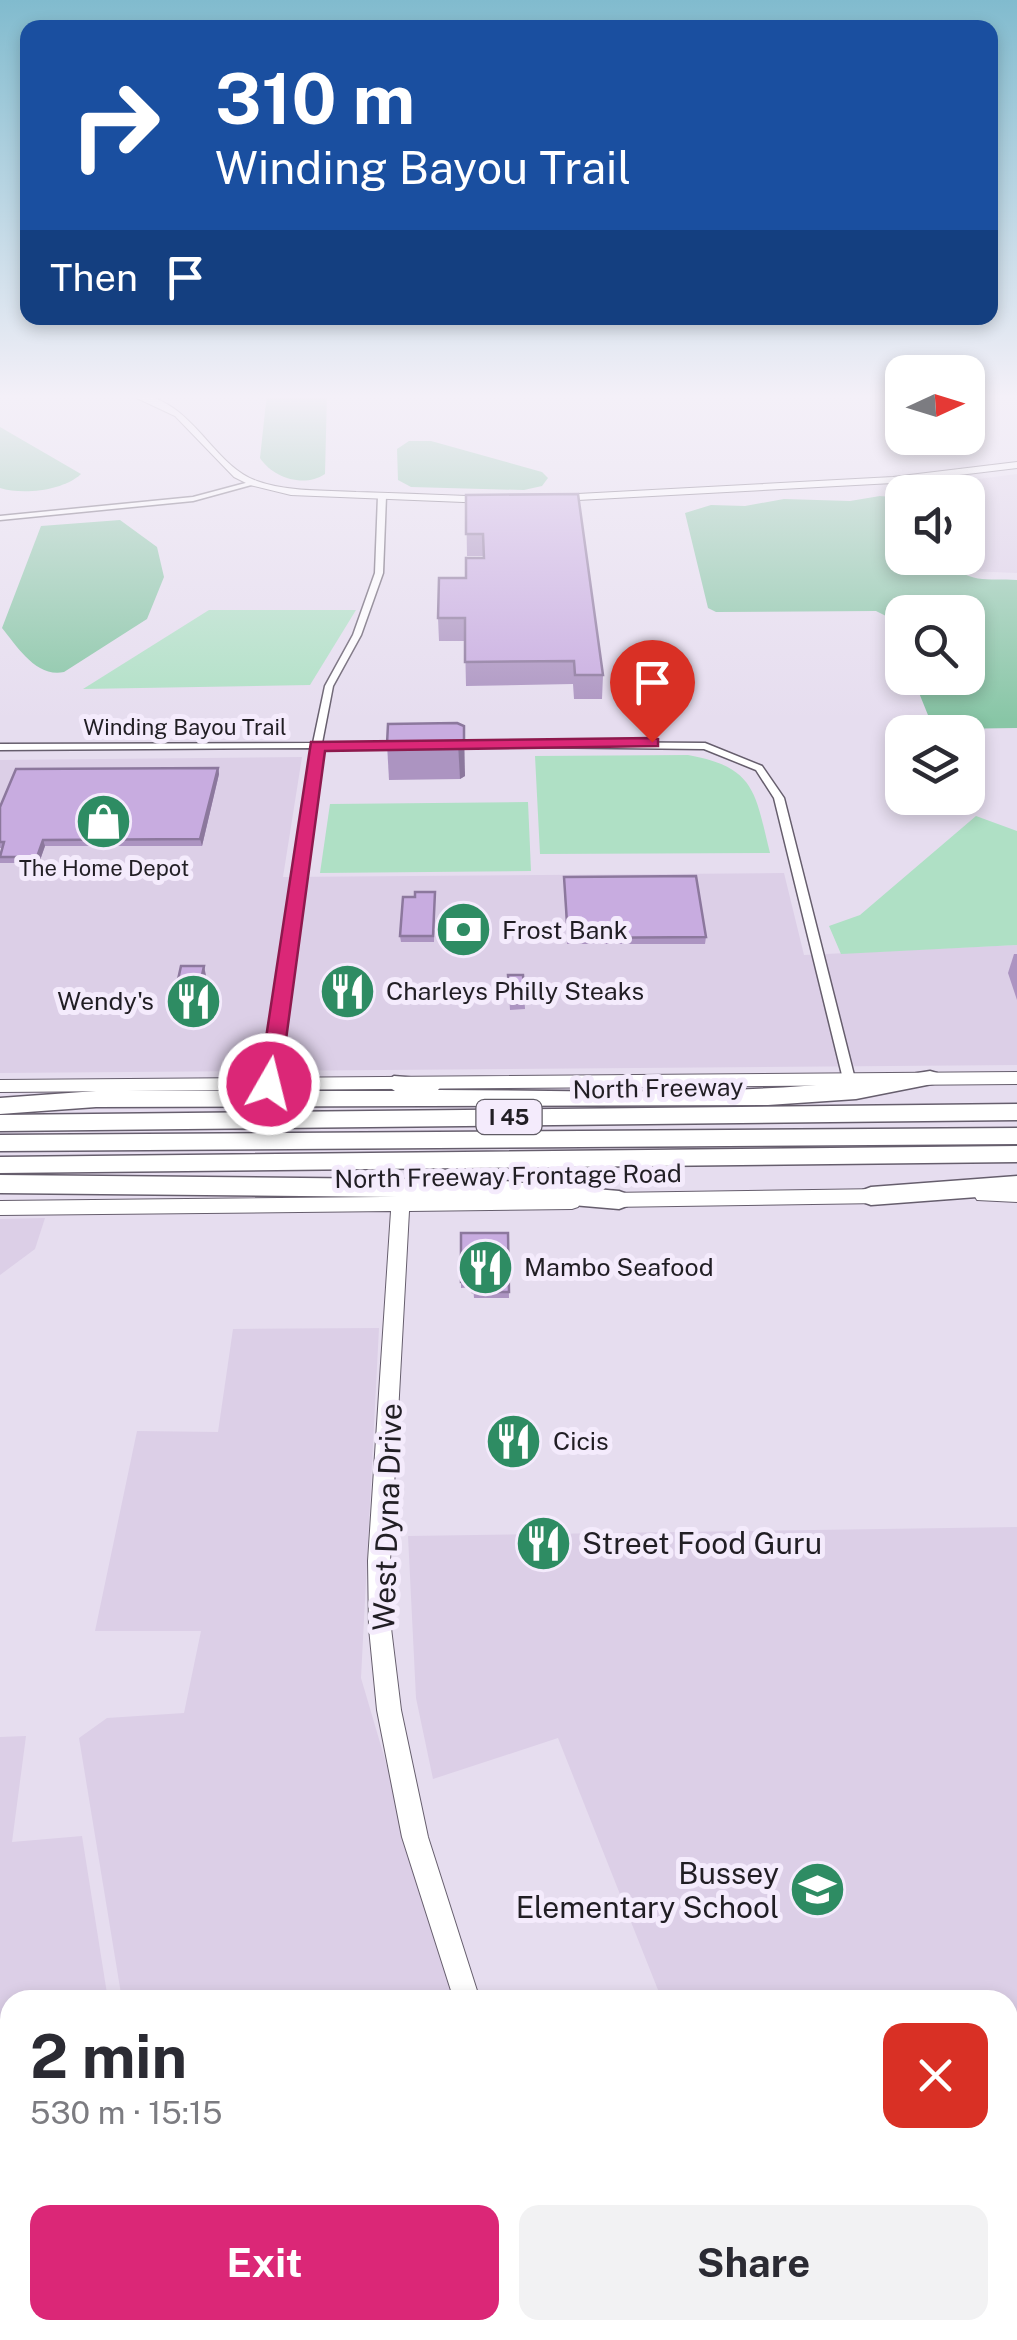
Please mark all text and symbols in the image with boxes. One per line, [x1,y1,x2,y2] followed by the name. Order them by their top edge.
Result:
[215,57,415,140] text: 310 m
[50,60,180,190] icon: right
[215,141,631,194] text: Winding Bayou Trail
[158,250,213,305] icon: arrive
[50,255,138,300] text: Then
[885,355,985,455] north arrow
[885,355,985,815] map controls
[885,475,985,575] button: sound
[885,595,985,695] button: search
[610,640,695,743] pin
[625,655,680,710] icon: arrive
[83,714,287,740] street label: Winding Bayou Trail
[885,715,985,815] button: layers
[74,791,134,851] shop icon: The Home Depot
[19,855,189,881] place label: The Home Depot
[433,900,493,960] bank icon: Frost Bank
[502,915,628,945] place label: Frost Bank
[317,961,377,1021] restaurant icon: Charleys Philly Steaks
[163,971,223,1031] restaurant icon: Wendy's
[386,976,644,1006] place label: Charleys Philly Steaks
[57,986,154,1016] place label: Wendy's
[217,1032,321,1136] position arrow
[572,1072,744,1104] street label: North Freeway
[476,1100,542,1134] road number: I 45
[334,1158,682,1194] street label: North Freeway Frontage Road
[455,1237,515,1297] restaurant icon: Mambo Seafood
[524,1252,714,1282] place label: Mambo Seafood
[365,1403,409,1631] street label: West Dyna Drive
[484,1411,544,1471] restaurant icon: Cicis
[553,1426,609,1456] place label: Cicis
[513,1513,573,1573] restaurant icon: Street Food Guru
[582,1525,822,1561] place label: Street Food Guru
[516,1855,779,1925] place label: Bussey Elementary School
[788,1860,848,1920] school or university icon: Bussey Elementary School
[30,2021,187,2092] text: 2 min
[883,2023,988,2128] button: close
[30,2094,222,2131] text: 530 m · 15:15
[30,2205,499,2320] button: Exit
[519,2205,988,2320] button: Share

